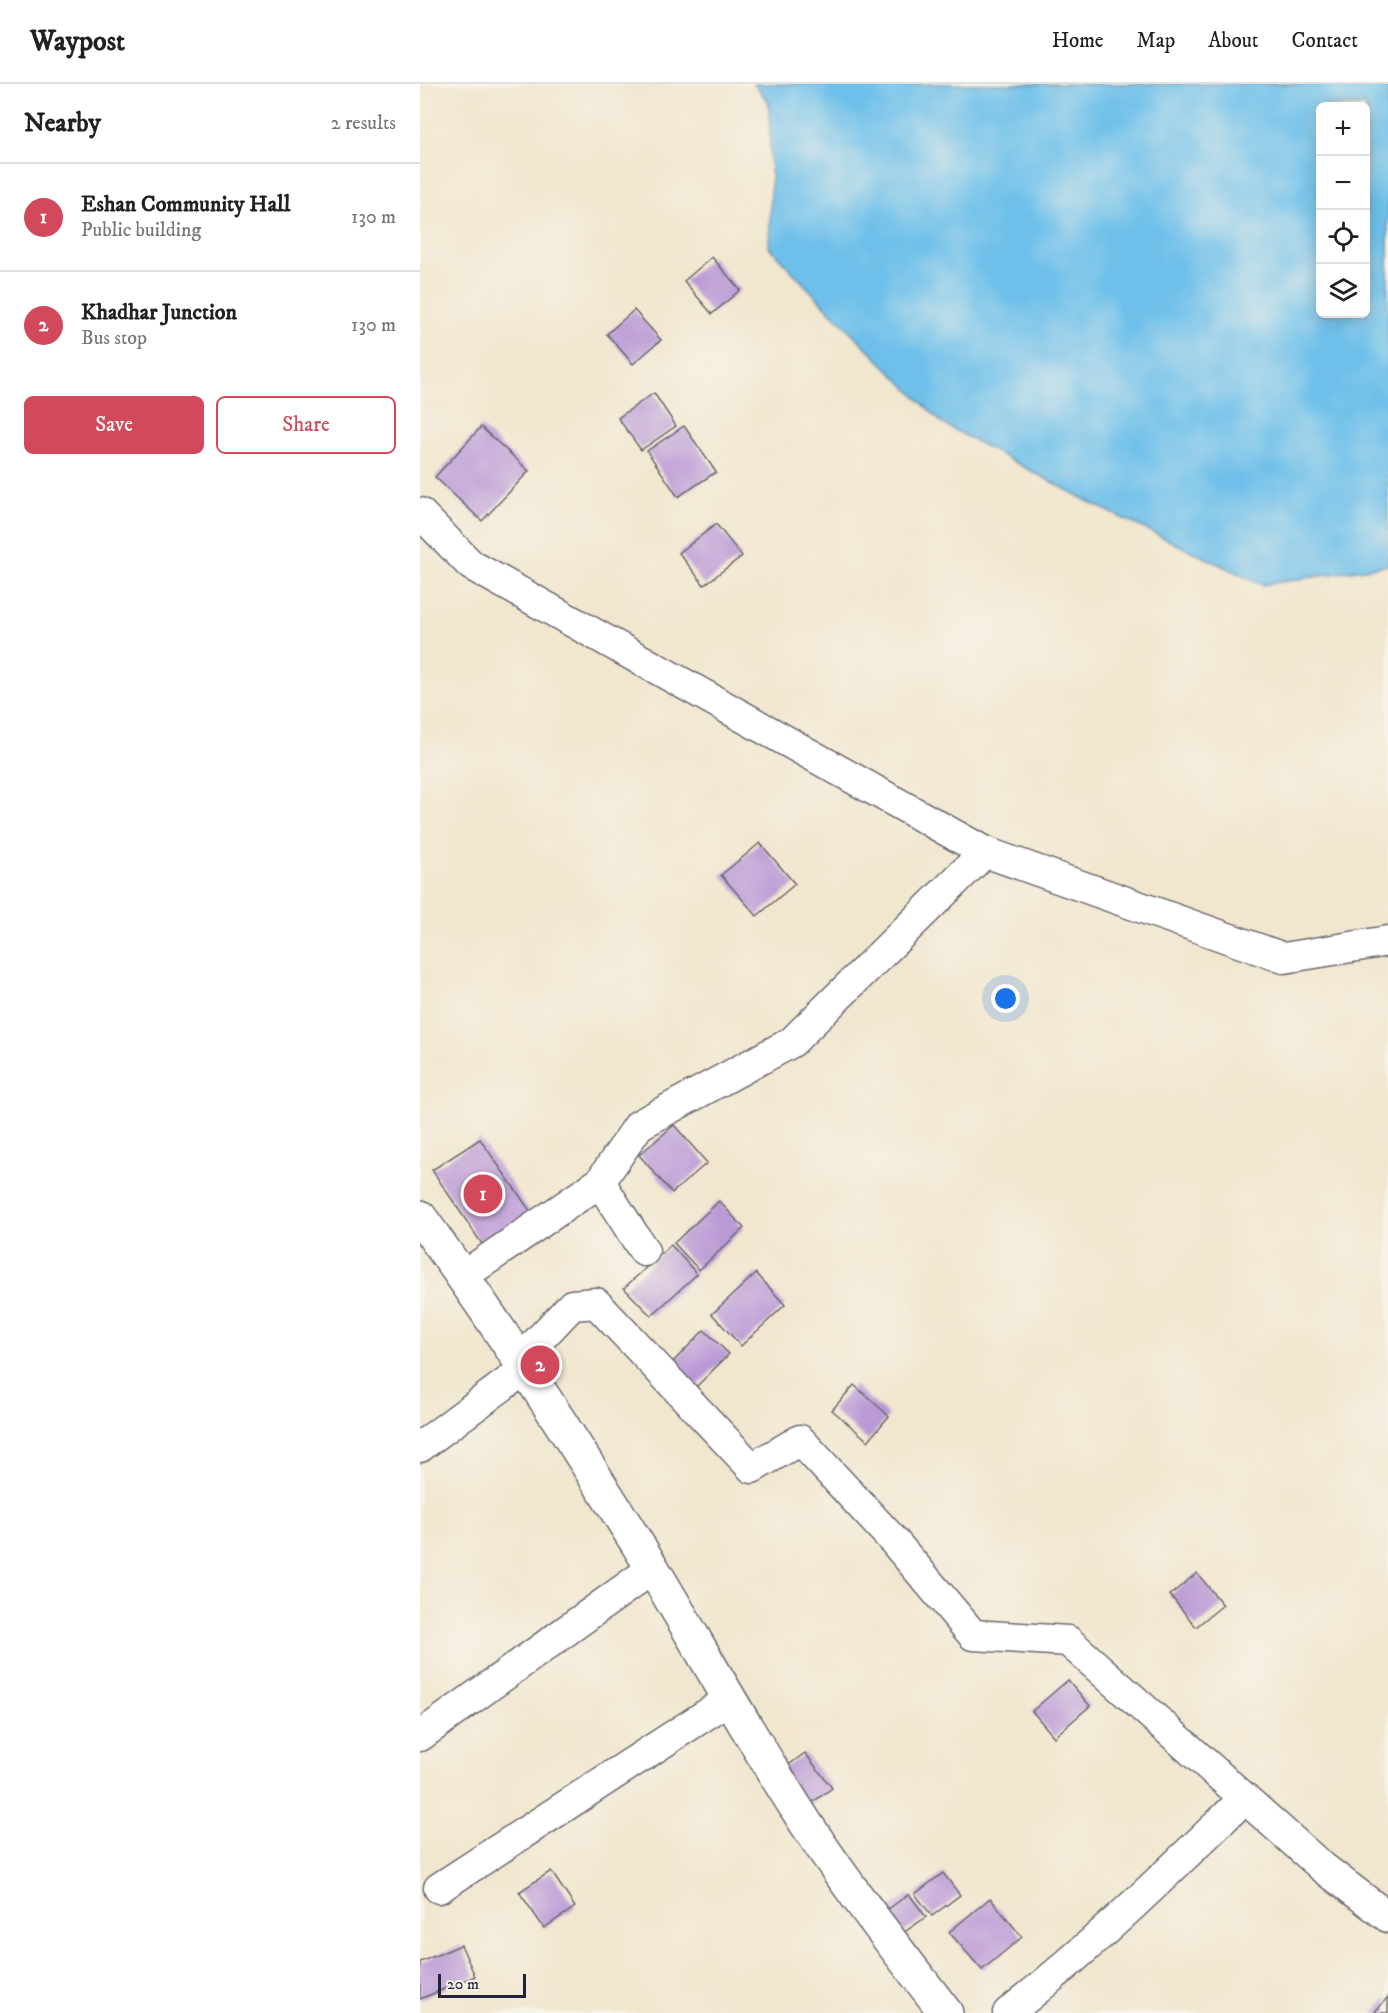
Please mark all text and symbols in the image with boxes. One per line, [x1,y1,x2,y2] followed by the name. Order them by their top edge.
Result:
[30,24,125,59] text: Waypost
[1052,28,1104,54] text: Home
[1137,28,1175,54] text: Map
[1208,28,1259,54] text: About
[1292,28,1358,54] text: Contact
[1316,102,1370,318] map controls
[1316,102,1370,156] button: +
[24,107,101,140] text: Nearby
[331,111,396,136] text: 2 results
[1316,156,1370,210] button: −
[81,191,290,218] text: Eshan Community Hall
[40,205,47,230] text: 1
[351,205,396,230] text: 130 m
[1316,210,1370,264] button: locate
[81,218,201,243] text: Public building
[1316,264,1370,318] button: layers
[81,299,237,326] text: Khadhar Junction
[39,313,48,338] text: 2
[351,313,396,338] text: 130 m
[81,326,147,351] text: Bus stop
[24,396,204,454] button: Save
[216,396,396,454] button: Share
[991,984,1020,1013] your location
[464,1172,502,1216] pin: 1
[520,1342,560,1388] pin: 2
[438,1971,526,1998] scale bar
[447,1974,479,1994] text: 20 m

